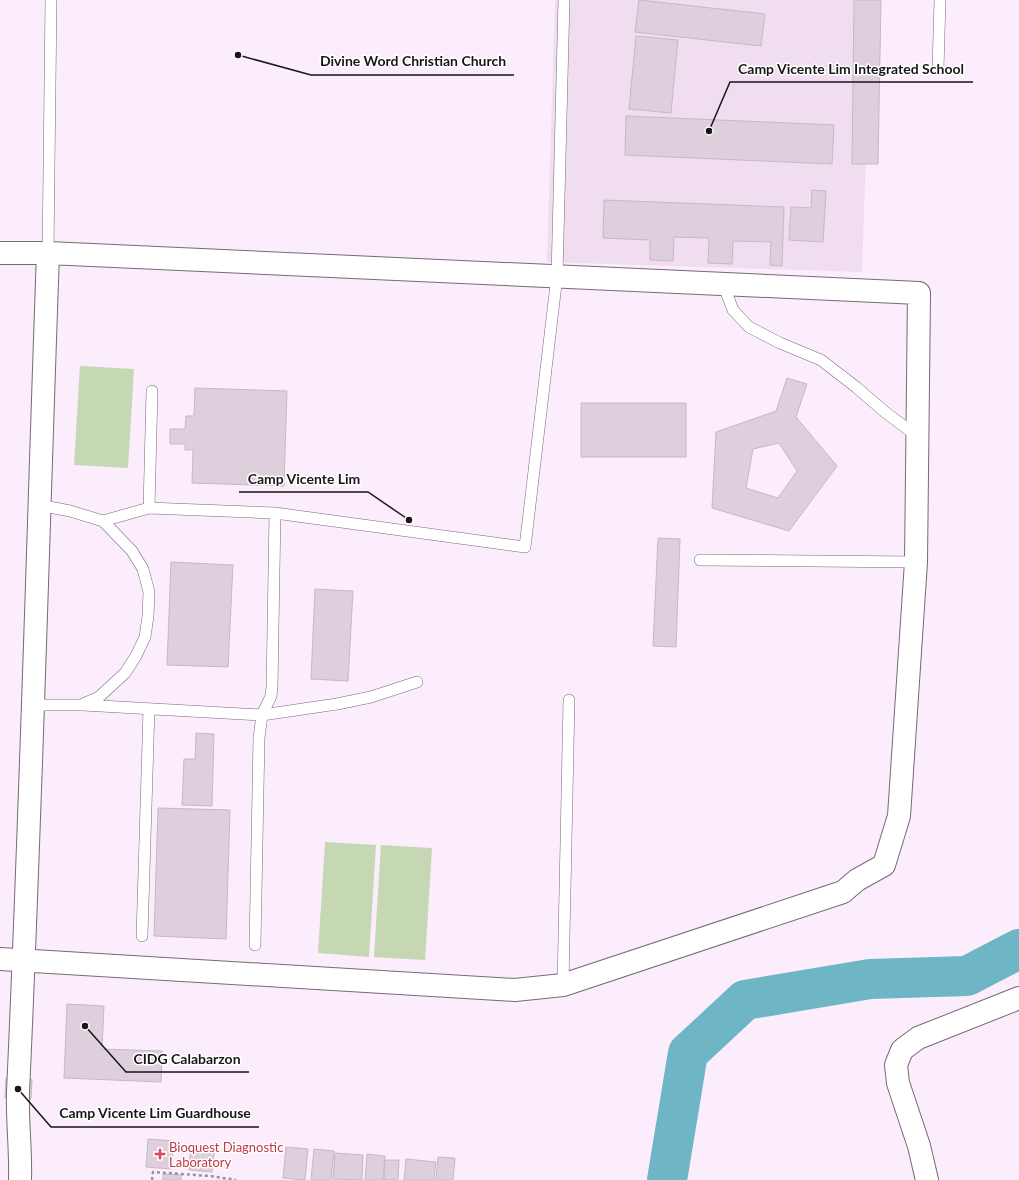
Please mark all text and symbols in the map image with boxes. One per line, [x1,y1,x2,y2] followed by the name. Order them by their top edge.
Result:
[311,49,514,75] callout: Divine Word Christian Church
[320,52,506,69] text: Divine Word Christian Church
[730,56,973,82] callout: Camp Vicente Lim Integrated School
[738,60,964,77] text: Camp Vicente Lim Integrated School
[239,466,368,492] callout: Camp Vicente Lim
[248,470,360,487] text: Camp Vicente Lim
[126,1046,249,1072] callout: CIDG Calabarzon
[133,1050,241,1067] text: CIDG Calabarzon
[51,1101,259,1127] callout: Camp Vicente Lim Guardhouse
[59,1104,251,1121] text: Camp Vicente Lim Guardhouse
[169,1139,283,1170] place label: Bioquest Diagnostic Laboratory
[154,1148,166,1160] marker: Bioquest Diagnostic Laboratory

